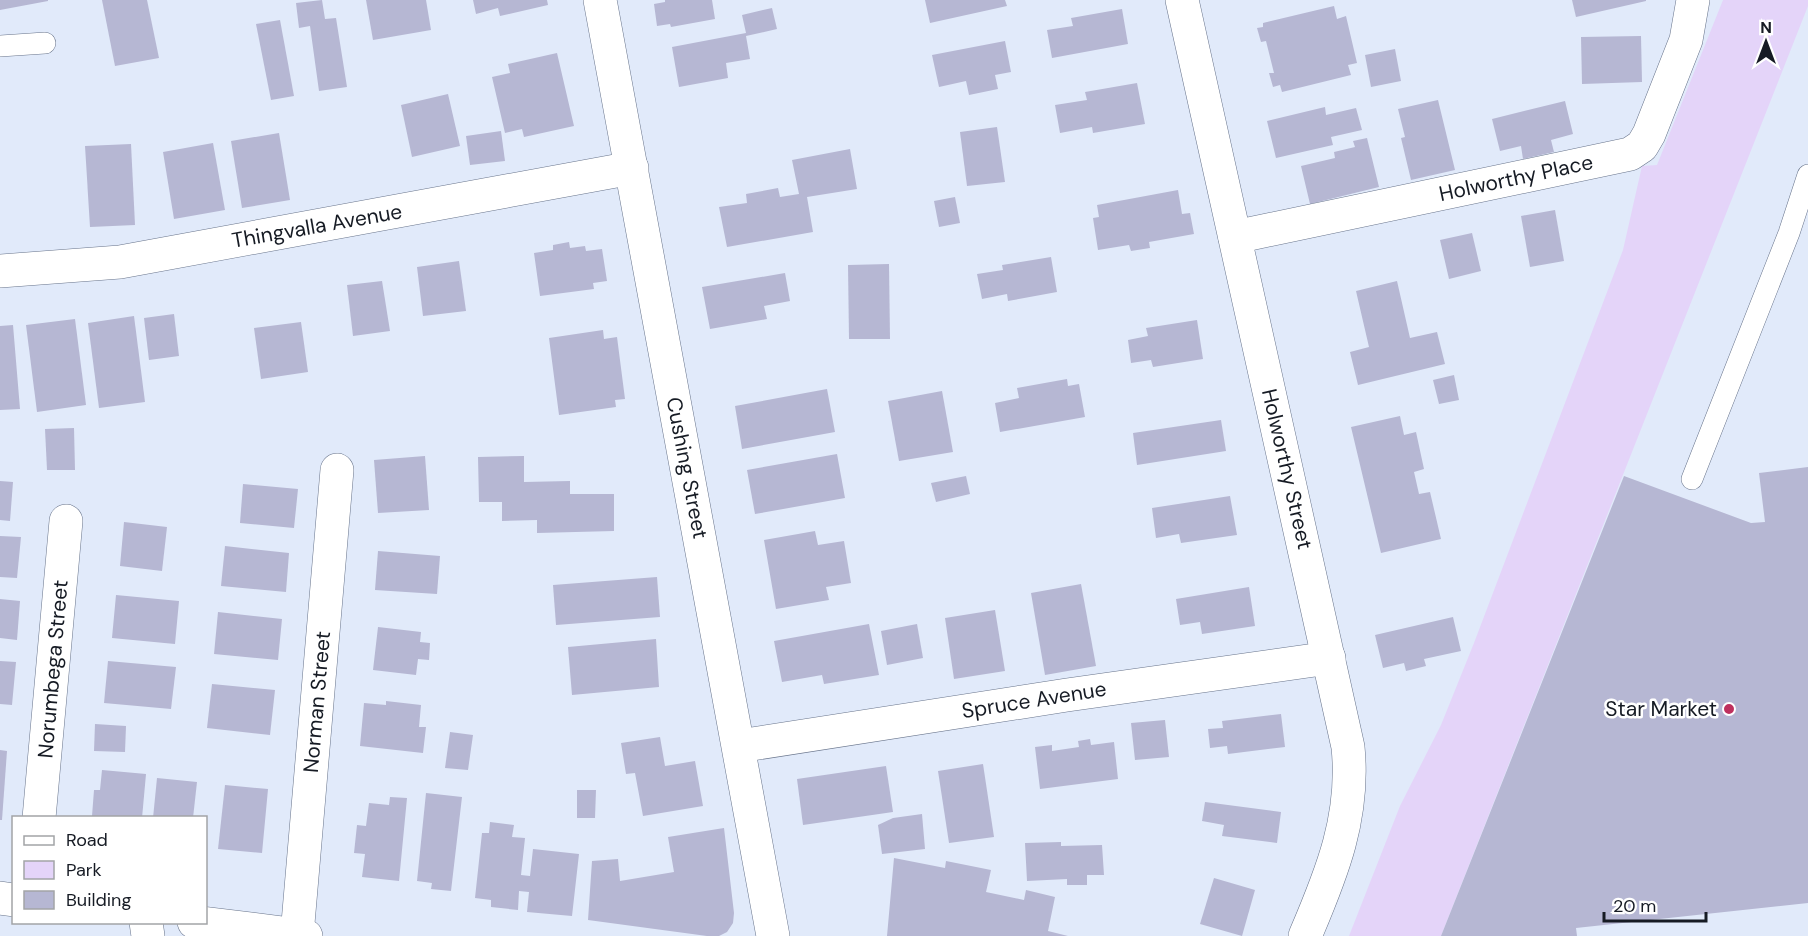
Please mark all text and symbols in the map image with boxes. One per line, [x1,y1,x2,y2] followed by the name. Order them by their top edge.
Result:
[1736,12,1796,72] north arrow
[1760,17,1772,38] text: N
[1436,148,1596,208] street label: Holworthy Place
[230,197,404,255] street label: Thingvalla Avenue
[1255,386,1319,552] street label: Holworthy Street
[660,395,714,541] street label: Cushing Street
[31,579,75,759] street label: Norumbega Street
[297,630,337,774] street label: Norman Street
[960,675,1108,725] street label: Spruce Avenue
[1605,695,1717,723] place label: Star Market
[1722,702,1736,716] marker: Star Market
[12,816,207,924] legend
[66,828,108,852] text: Road
[66,858,102,882] text: Park
[1604,885,1706,923] scale bar
[66,888,131,912] text: Building
[1613,894,1656,918] text: 20 m

